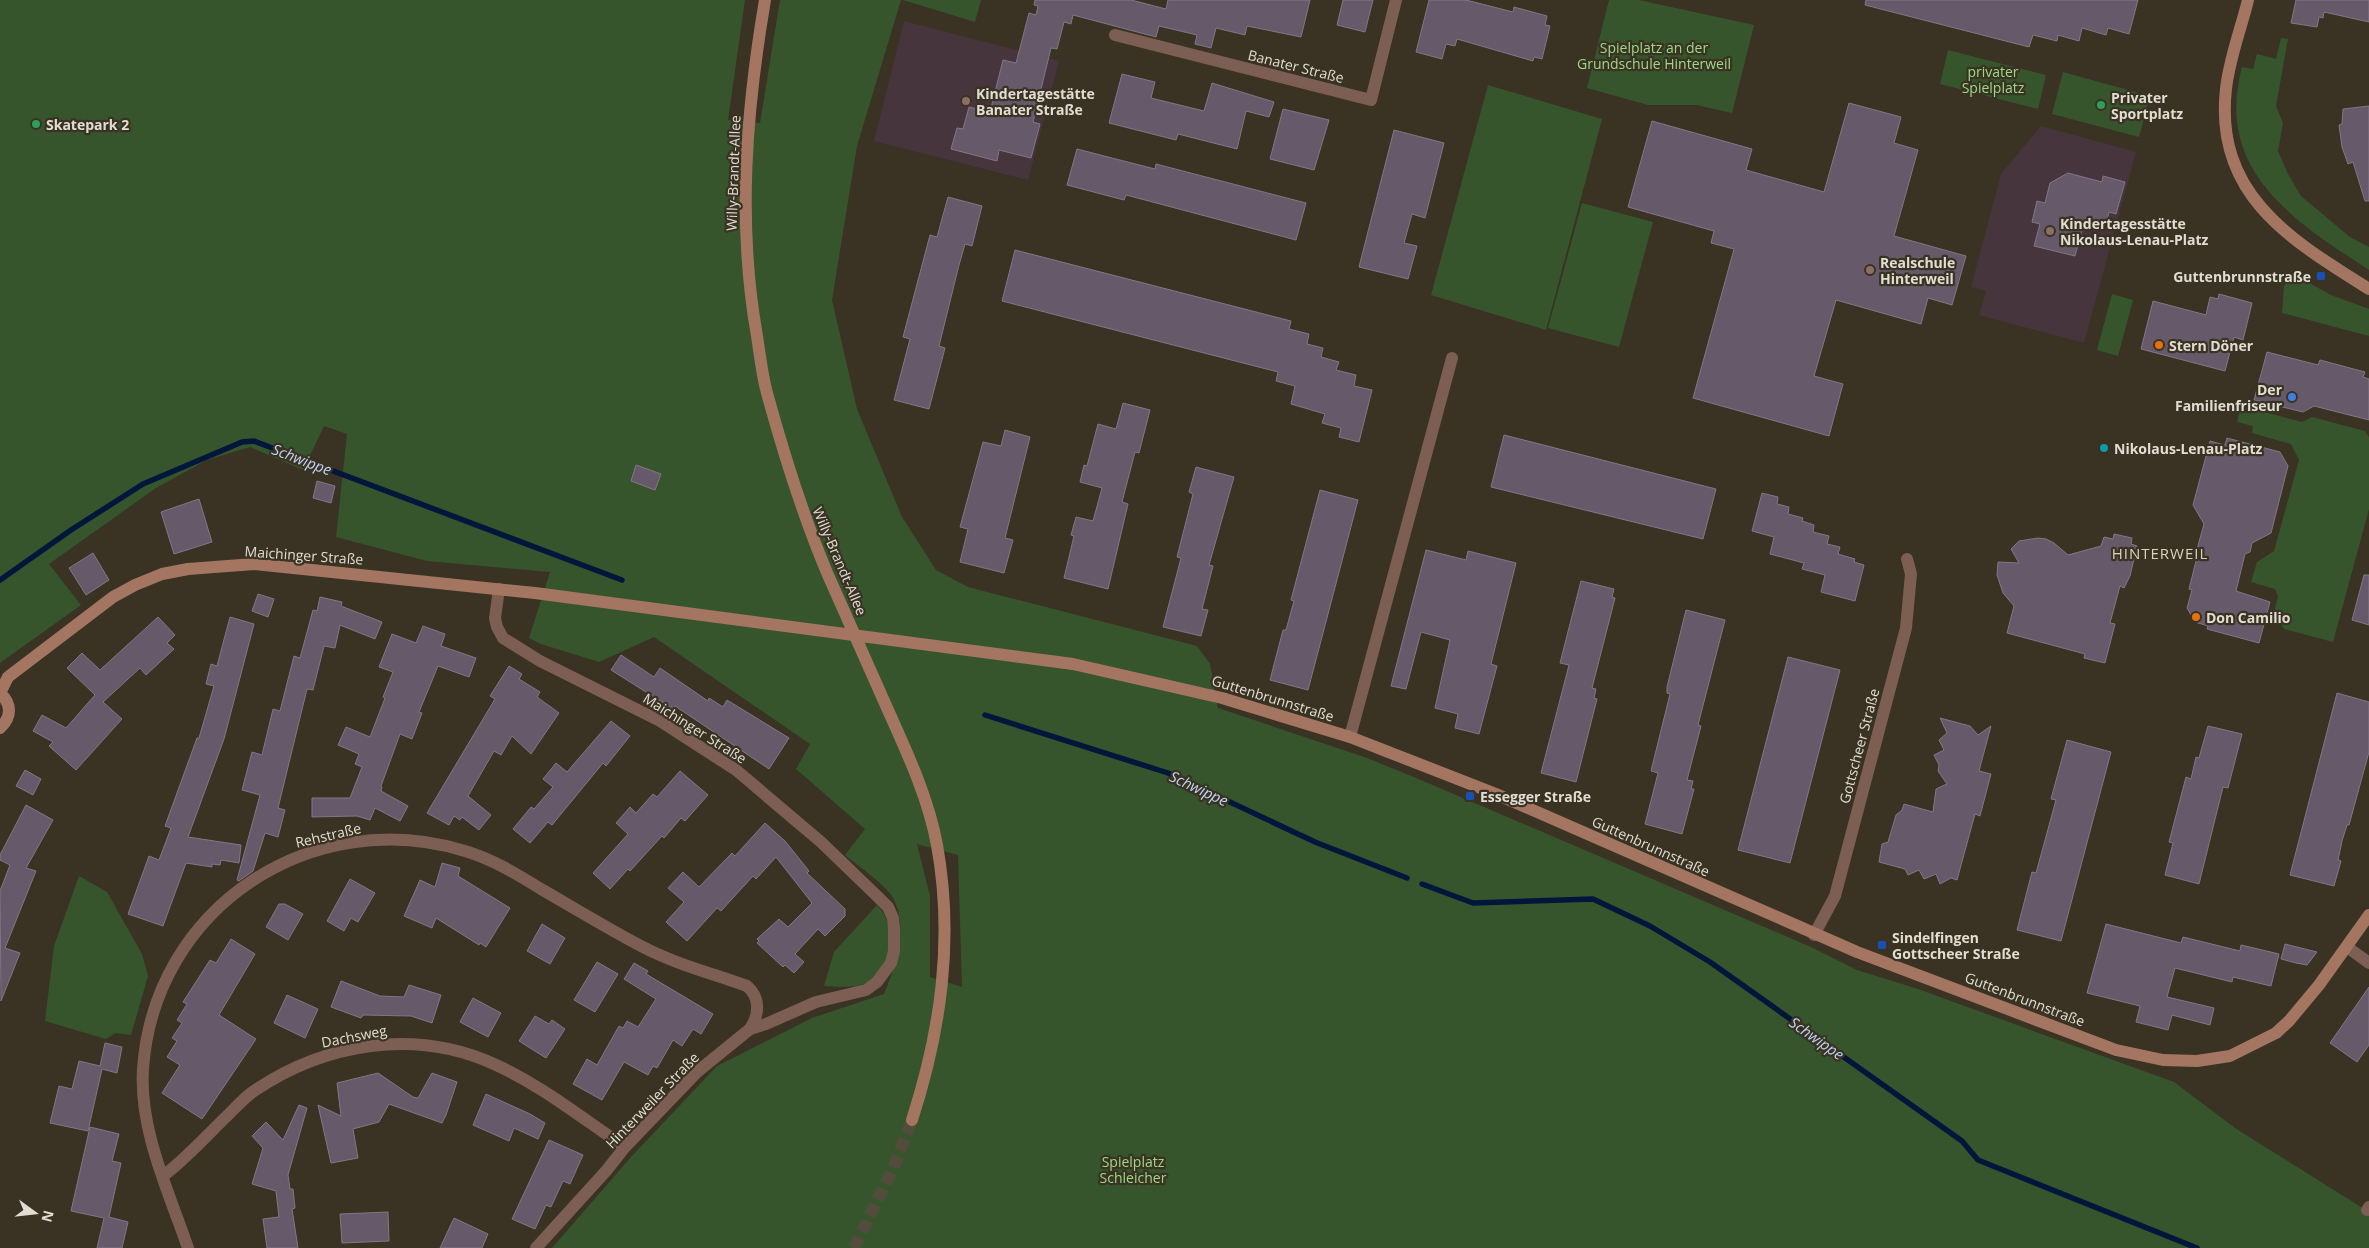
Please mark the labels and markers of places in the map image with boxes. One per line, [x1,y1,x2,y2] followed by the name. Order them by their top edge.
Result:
[976,84,1095,119] place label: Kindertagestätte Banater Straße
[2111,88,2183,123] place label: Privater Sportplatz
[960,95,972,107] marker: Kindertagestätte Banater Straße
[2095,99,2107,111] marker: Privater Sportplatz
[46,115,129,134] place label: Skatepark 2
[30,118,42,130] marker: Skatepark 2
[2060,214,2209,249] place label: Kindertagesstätte Nikolaus-Lenau-Platz
[2044,225,2056,237] marker: Kindertagesstätte Nikolaus-Lenau-Platz
[1880,253,1955,288] place label: Realschule Hinterweil
[1864,264,1876,276] marker: Realschule Hinterweil
[2173,267,2311,286] place label: Guttenbrunnstraße
[2315,270,2327,282] marker: Guttenbrunnstraße
[2169,336,2254,355] place label: Stern Döner
[2153,339,2165,351] marker: Stern Döner
[2175,380,2283,415] place label: Der Familienfriseur
[2286,391,2298,403] marker: Der Familienfriseur
[2114,439,2263,458] place label: Nikolaus-Lenau-Platz
[2098,442,2110,454] marker: Nikolaus-Lenau-Platz
[2206,608,2291,627] place label: Don Camilio
[2190,611,2202,623] marker: Don Camilio
[1480,787,1591,806] place label: Essegger Straße
[1464,790,1476,802] marker: Essegger Straße
[1892,928,2020,963] place label: Sindelfingen Gottscheer Straße
[1876,939,1888,951] marker: Sindelfingen Gottscheer Straße

